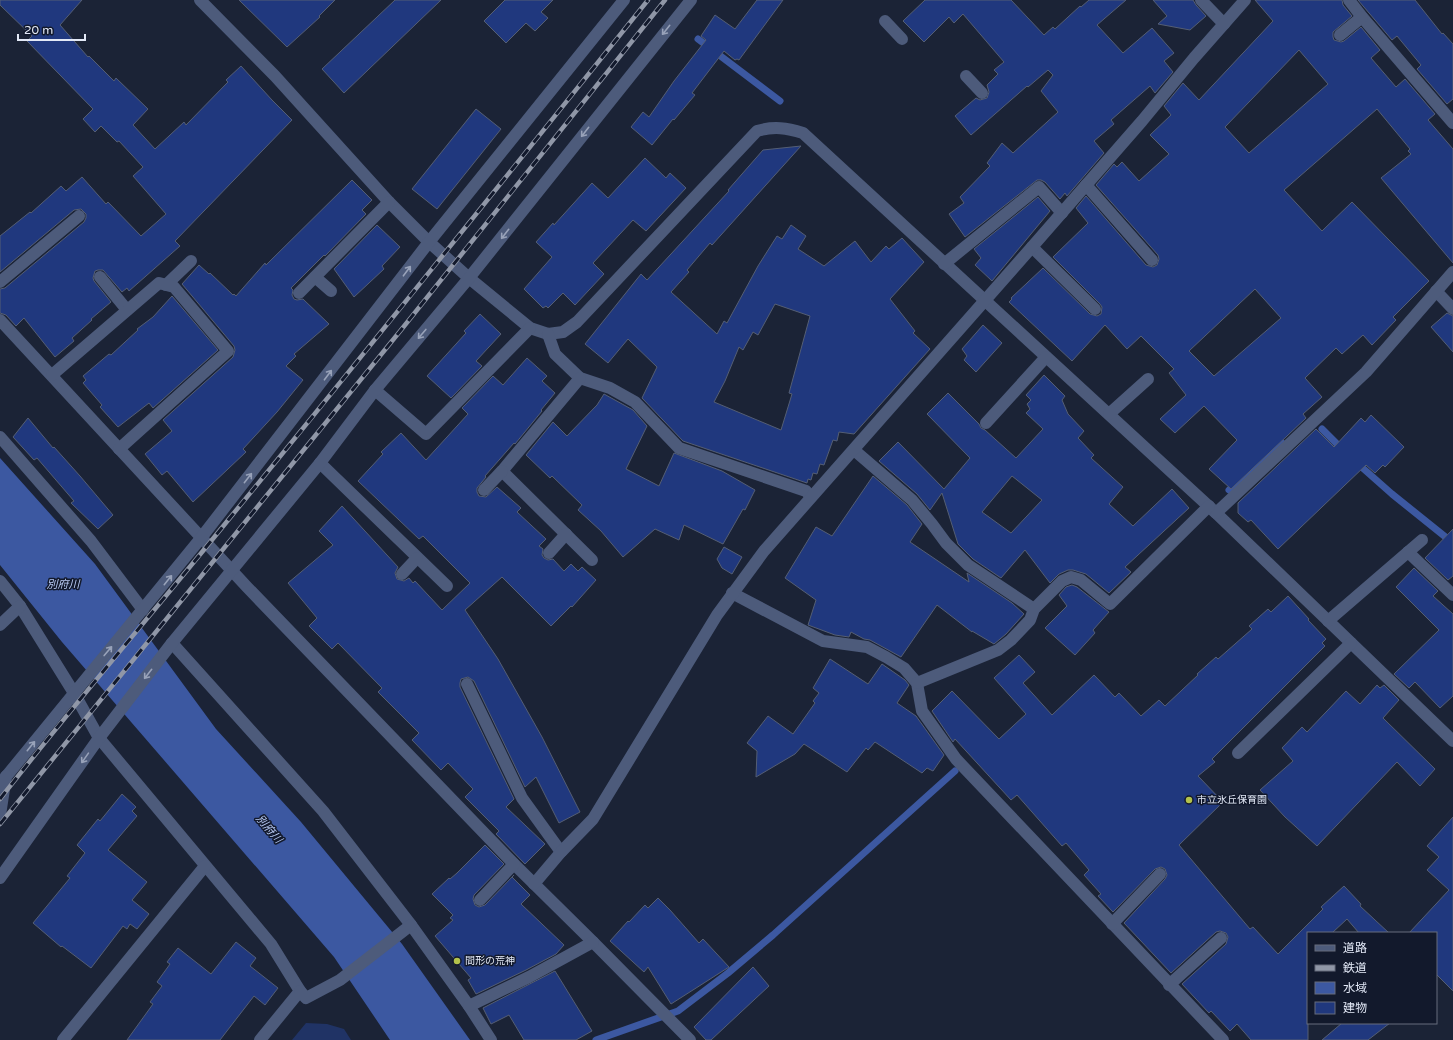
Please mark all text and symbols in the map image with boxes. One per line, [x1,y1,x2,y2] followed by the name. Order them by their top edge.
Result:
[18,16,85,42] scale bar
[24,23,53,37] text: 20 m
[662,25,671,36] one-way arrow
[581,127,590,138] one-way arrow
[500,229,509,240] one-way arrow
[402,266,411,277] one-way arrow
[418,329,427,340] one-way arrow
[324,369,332,380] one-way arrow
[244,472,252,483] one-way arrow
[163,574,172,585] one-way arrow
[47,578,80,591] water label: 別府川
[104,646,113,657] one-way arrow
[144,668,153,679] one-way arrow
[26,741,35,751] one-way arrow
[81,752,89,763] one-way arrow
[1197,794,1267,806] place label: 市立氷丘保育園
[1184,795,1194,805] marker: 市立氷丘保育園
[253,812,285,846] water label: 別府川
[1307,932,1437,1024] legend
[1343,941,1367,955] text: 道路
[465,955,515,967] place label: 間形の荒神
[452,956,462,966] marker: 間形の荒神
[1343,961,1367,975] text: 鉄道
[1343,981,1367,995] text: 水域
[1343,1001,1367,1015] text: 建物

